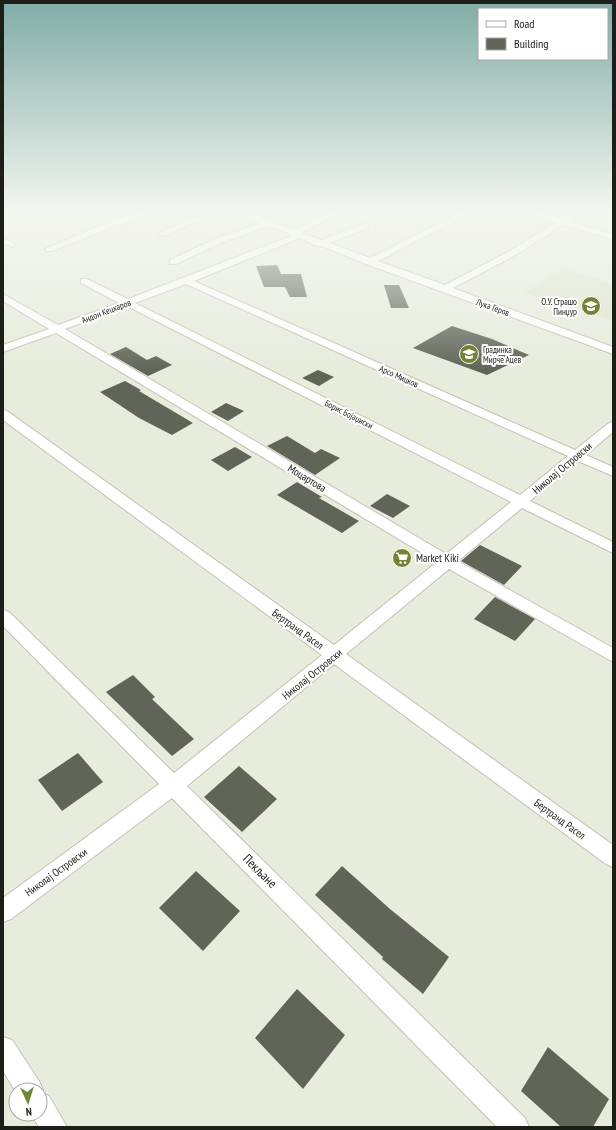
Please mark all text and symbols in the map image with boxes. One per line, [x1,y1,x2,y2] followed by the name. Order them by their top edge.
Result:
[478,8,608,60] legend
[514,16,534,31] text: Road
[514,36,549,51] text: Building
[580,295,602,317] school or university icon: О.У. Страшо Пинџур
[80,296,133,325] street label: Андон Кецкаров
[474,296,511,318] street label: Лука Геров
[541,296,577,317] place label: О.У. Страшо Пинџур
[458,343,480,365] school or university icon: Градинка Мирче Ацев
[483,344,521,365] place label: Градинка Мирче Ацев
[378,363,421,390] street label: Арсо Мицков
[323,397,375,432] street label: Борис Бојаџиски
[529,439,595,497] street label: Николај Островски
[285,461,329,495] street label: Моцартова
[391,547,413,569] supermarket icon: Market Kiki
[416,551,459,565] place label: Market Kiki
[269,606,327,652] street label: Бертранд Расел
[279,645,345,703] street label: Николај Островски
[531,796,589,842] street label: Бертранд Расел
[22,845,90,899] street label: Николај Островски
[239,850,281,892] street label: Пекљане
[8,1082,48,1122] north arrow
[25,1105,32,1119] text: N

